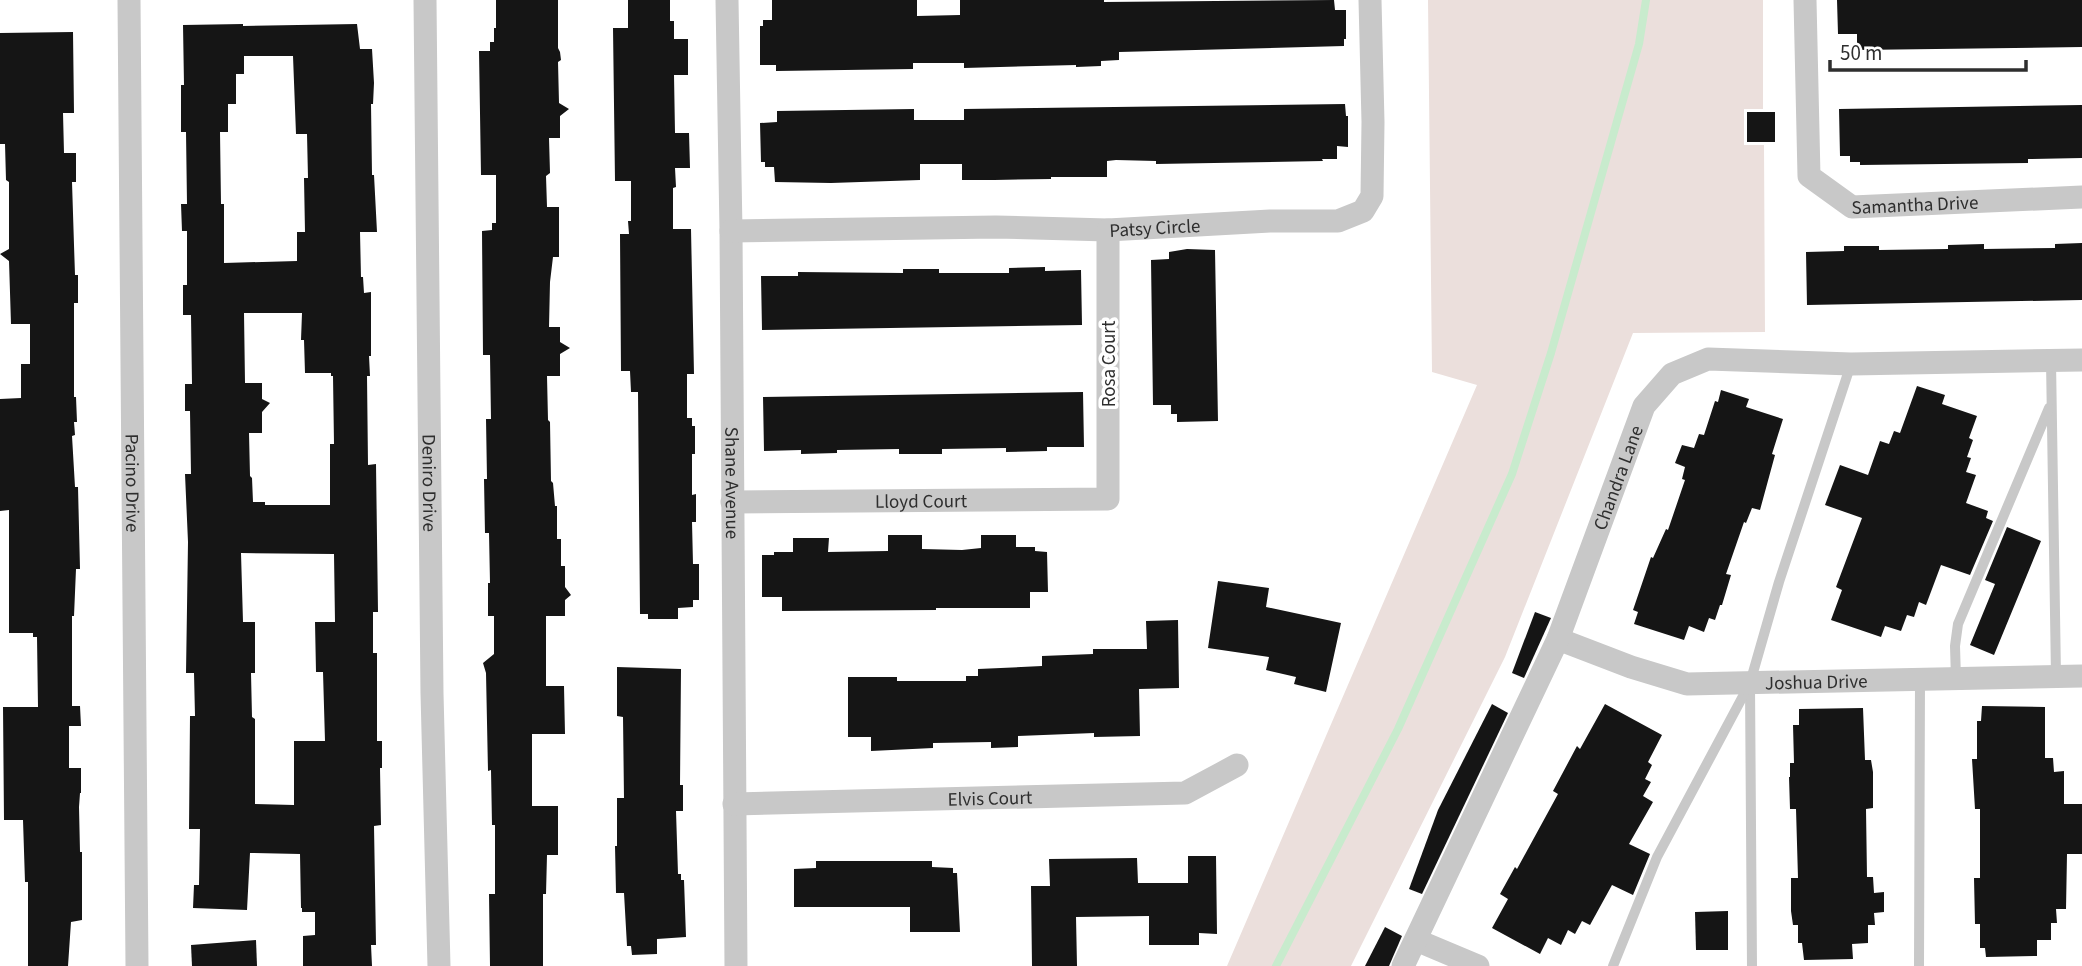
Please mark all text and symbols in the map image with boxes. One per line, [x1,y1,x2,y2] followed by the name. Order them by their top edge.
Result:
[1830,28,2026,72] scale bar
[1840,38,1882,68] text: 50 m
[1851,190,1979,222] street label: Samantha Drive
[1109,213,1201,245] street label: Patsy Circle
[1096,320,1123,407] street label: Rosa Court
[1587,422,1651,534] street label: Chandra Lane
[717,427,745,539] street label: Shane Avenue
[118,434,145,532] street label: Pacino Drive
[414,434,442,532] street label: Deniro Drive
[875,488,968,516] street label: Lloyd Court
[1765,668,1868,697] street label: Joshua Drive
[947,785,1033,814] street label: Elvis Court

